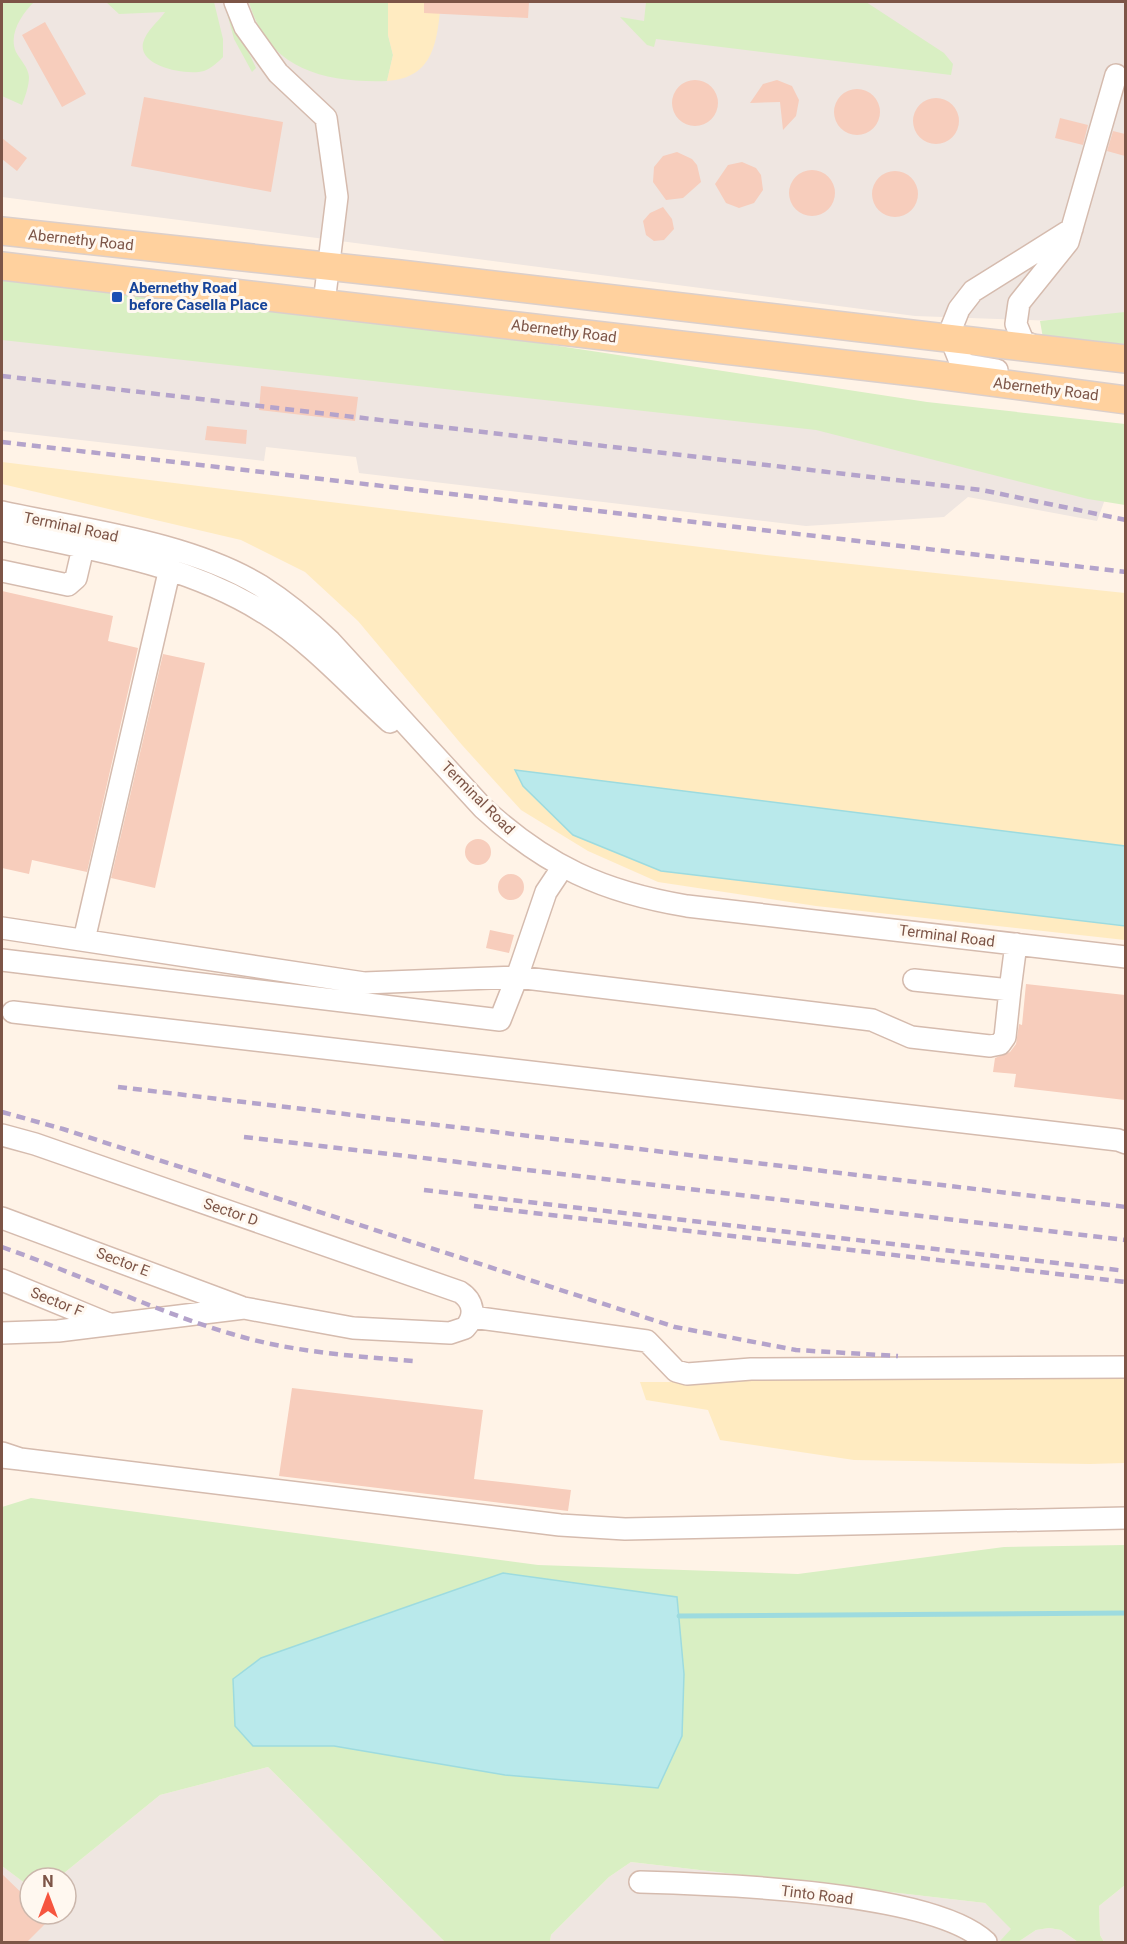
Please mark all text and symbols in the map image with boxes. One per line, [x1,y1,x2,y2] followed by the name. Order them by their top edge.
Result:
[27,226,135,254] street label: Abernethy Road
[129,279,267,314] place label: Abernethy Road before Casella Place
[110,290,124,304] marker: Abernethy Road before Casella Place
[510,316,618,346] street label: Abernethy Road
[992,374,1100,404] street label: Abernethy Road
[22,508,120,546] street label: Terminal Road
[438,758,518,838] street label: Terminal Road
[898,921,996,951] street label: Terminal Road
[201,1194,261,1230] street label: Sector D
[94,1244,153,1280] street label: Sector E
[28,1283,86,1321] street label: Sector F
[18,1866,78,1926] north arrow
[42,1872,54,1891] text: N
[780,1882,854,1908] street label: Tinto Road

